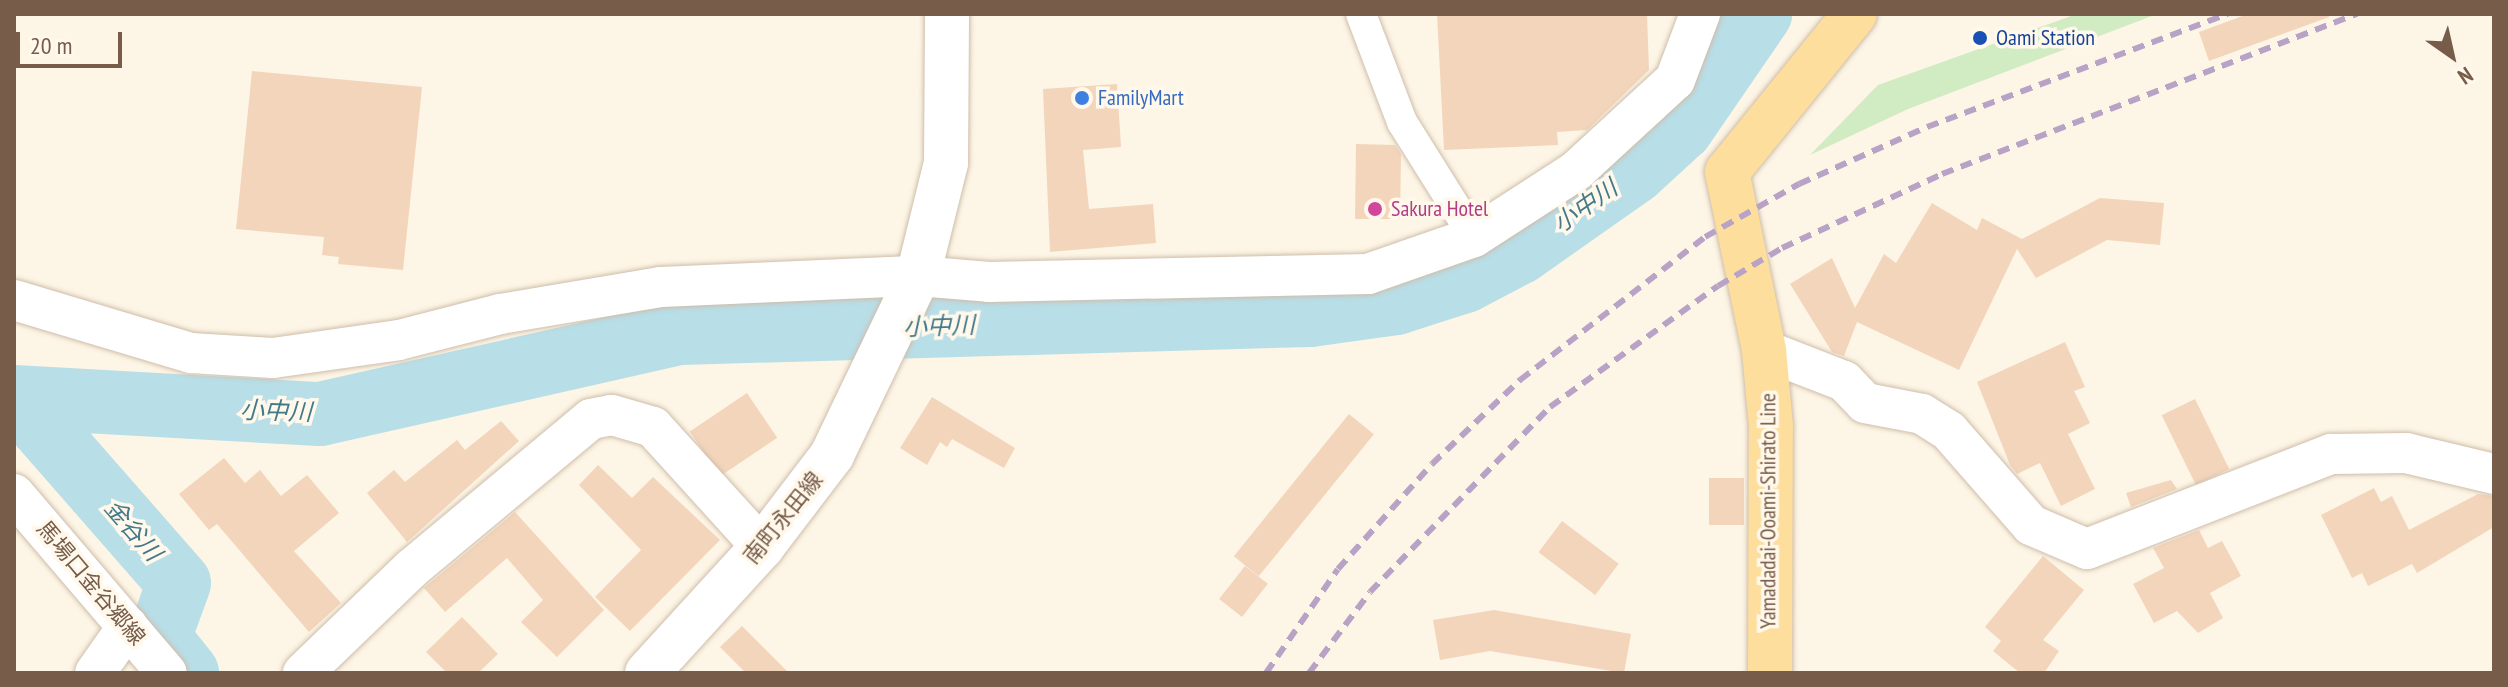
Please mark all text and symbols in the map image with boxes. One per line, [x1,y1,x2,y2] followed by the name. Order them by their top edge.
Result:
[20,16,126,66] scale bar
[2412,16,2492,96] north arrow
[1996,25,2095,51] place label: Oami Station
[1971,29,1989,47] marker: Oami Station
[30,30,72,61] text: 20 m
[2453,61,2478,91] text: N
[1098,85,1184,111] place label: FamilyMart
[1073,89,1091,107] marker: FamilyMart
[1547,174,1623,238] water label: 小中川
[1391,196,1488,222] place label: Sakura Hotel
[1366,200,1384,218] marker: Sakura Hotel
[903,310,975,342] water label: 小中川
[1755,393,1781,629] street label: Yamadadai-Ooami-Shirato Line
[240,395,312,427] water label: 小中川
[738,467,828,569] street label: 南町永田線
[99,493,167,567] water label: 金谷川
[31,516,151,650] street label: 馬場口金谷郷線

